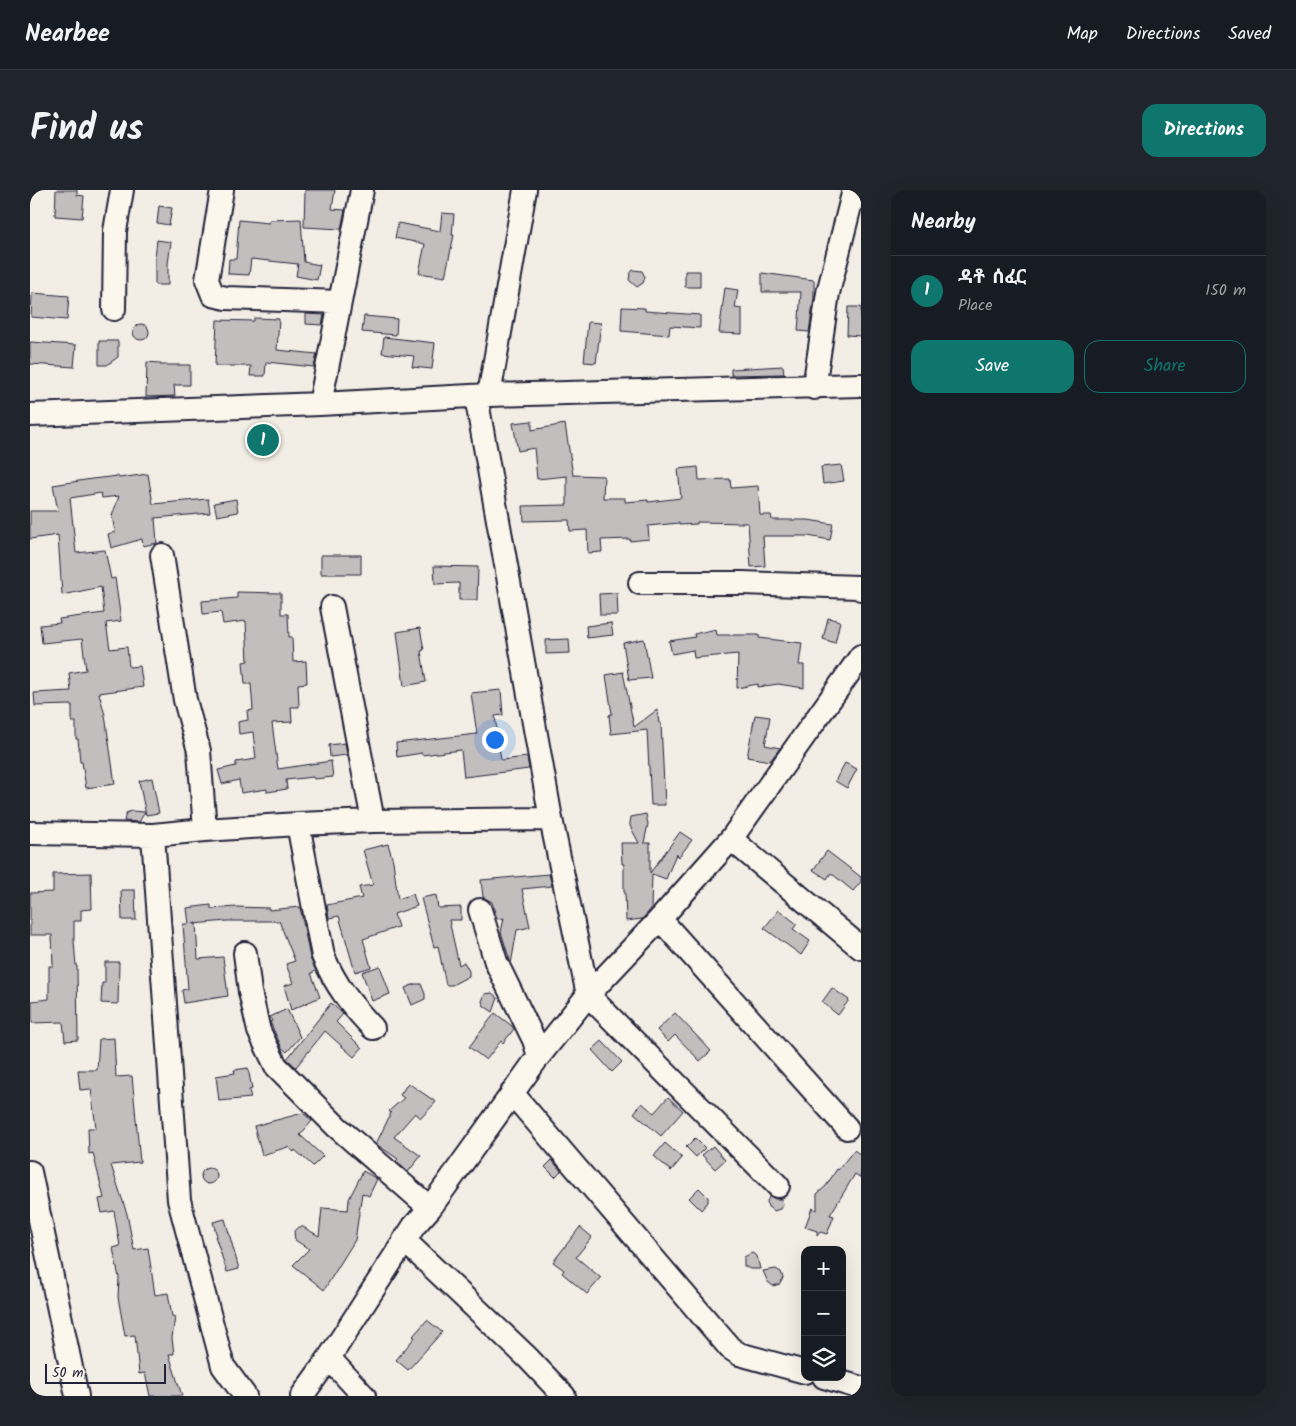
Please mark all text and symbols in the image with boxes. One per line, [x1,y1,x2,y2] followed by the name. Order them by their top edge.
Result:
[25,15,110,54] text: Nearbee
[1066,20,1098,49] text: Map
[1126,20,1200,49] text: Directions
[1228,20,1271,49] text: Saved
[30,102,143,158] text: Find us
[1142,104,1266,157] button: Directions
[911,206,976,239] text: Nearby
[958,263,1026,293] text: ዳቶ ሰፈር
[925,278,929,303] text: 1
[1205,278,1246,303] text: 150 m
[958,293,992,318] text: Place
[911,340,1074,393] button: Save
[1084,340,1246,393] button: Share
[247,421,279,459] pin: 1
[482,727,508,753] your location
[801,1246,846,1381] map controls
[801,1246,846,1291] button: +
[801,1291,846,1336] button: −
[801,1336,846,1381] button: layers
[45,1361,166,1384] scale bar
[52,1362,83,1384] text: 50 m

